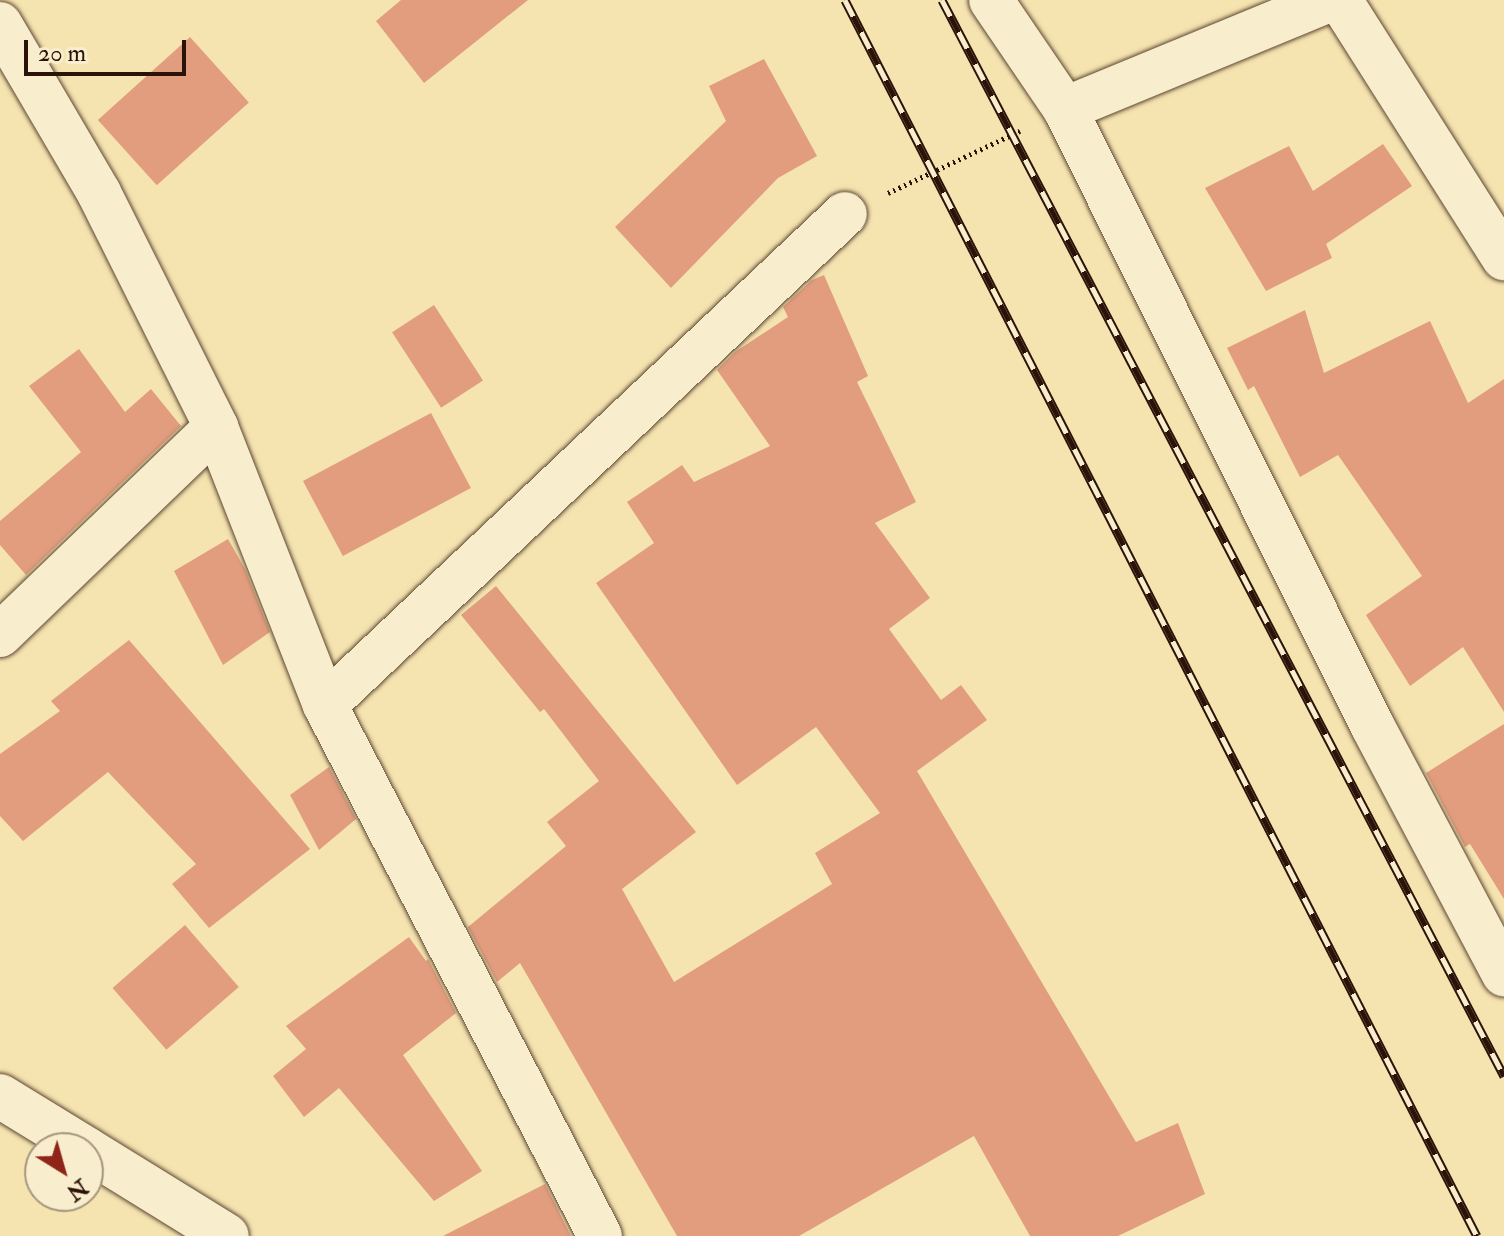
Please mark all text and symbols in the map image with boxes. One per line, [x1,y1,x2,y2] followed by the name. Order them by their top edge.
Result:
[28,24,190,74] scale bar
[38,38,86,69] text: 20 m
[24,1132,104,1212] north arrow
[61,1172,94,1207] text: N

